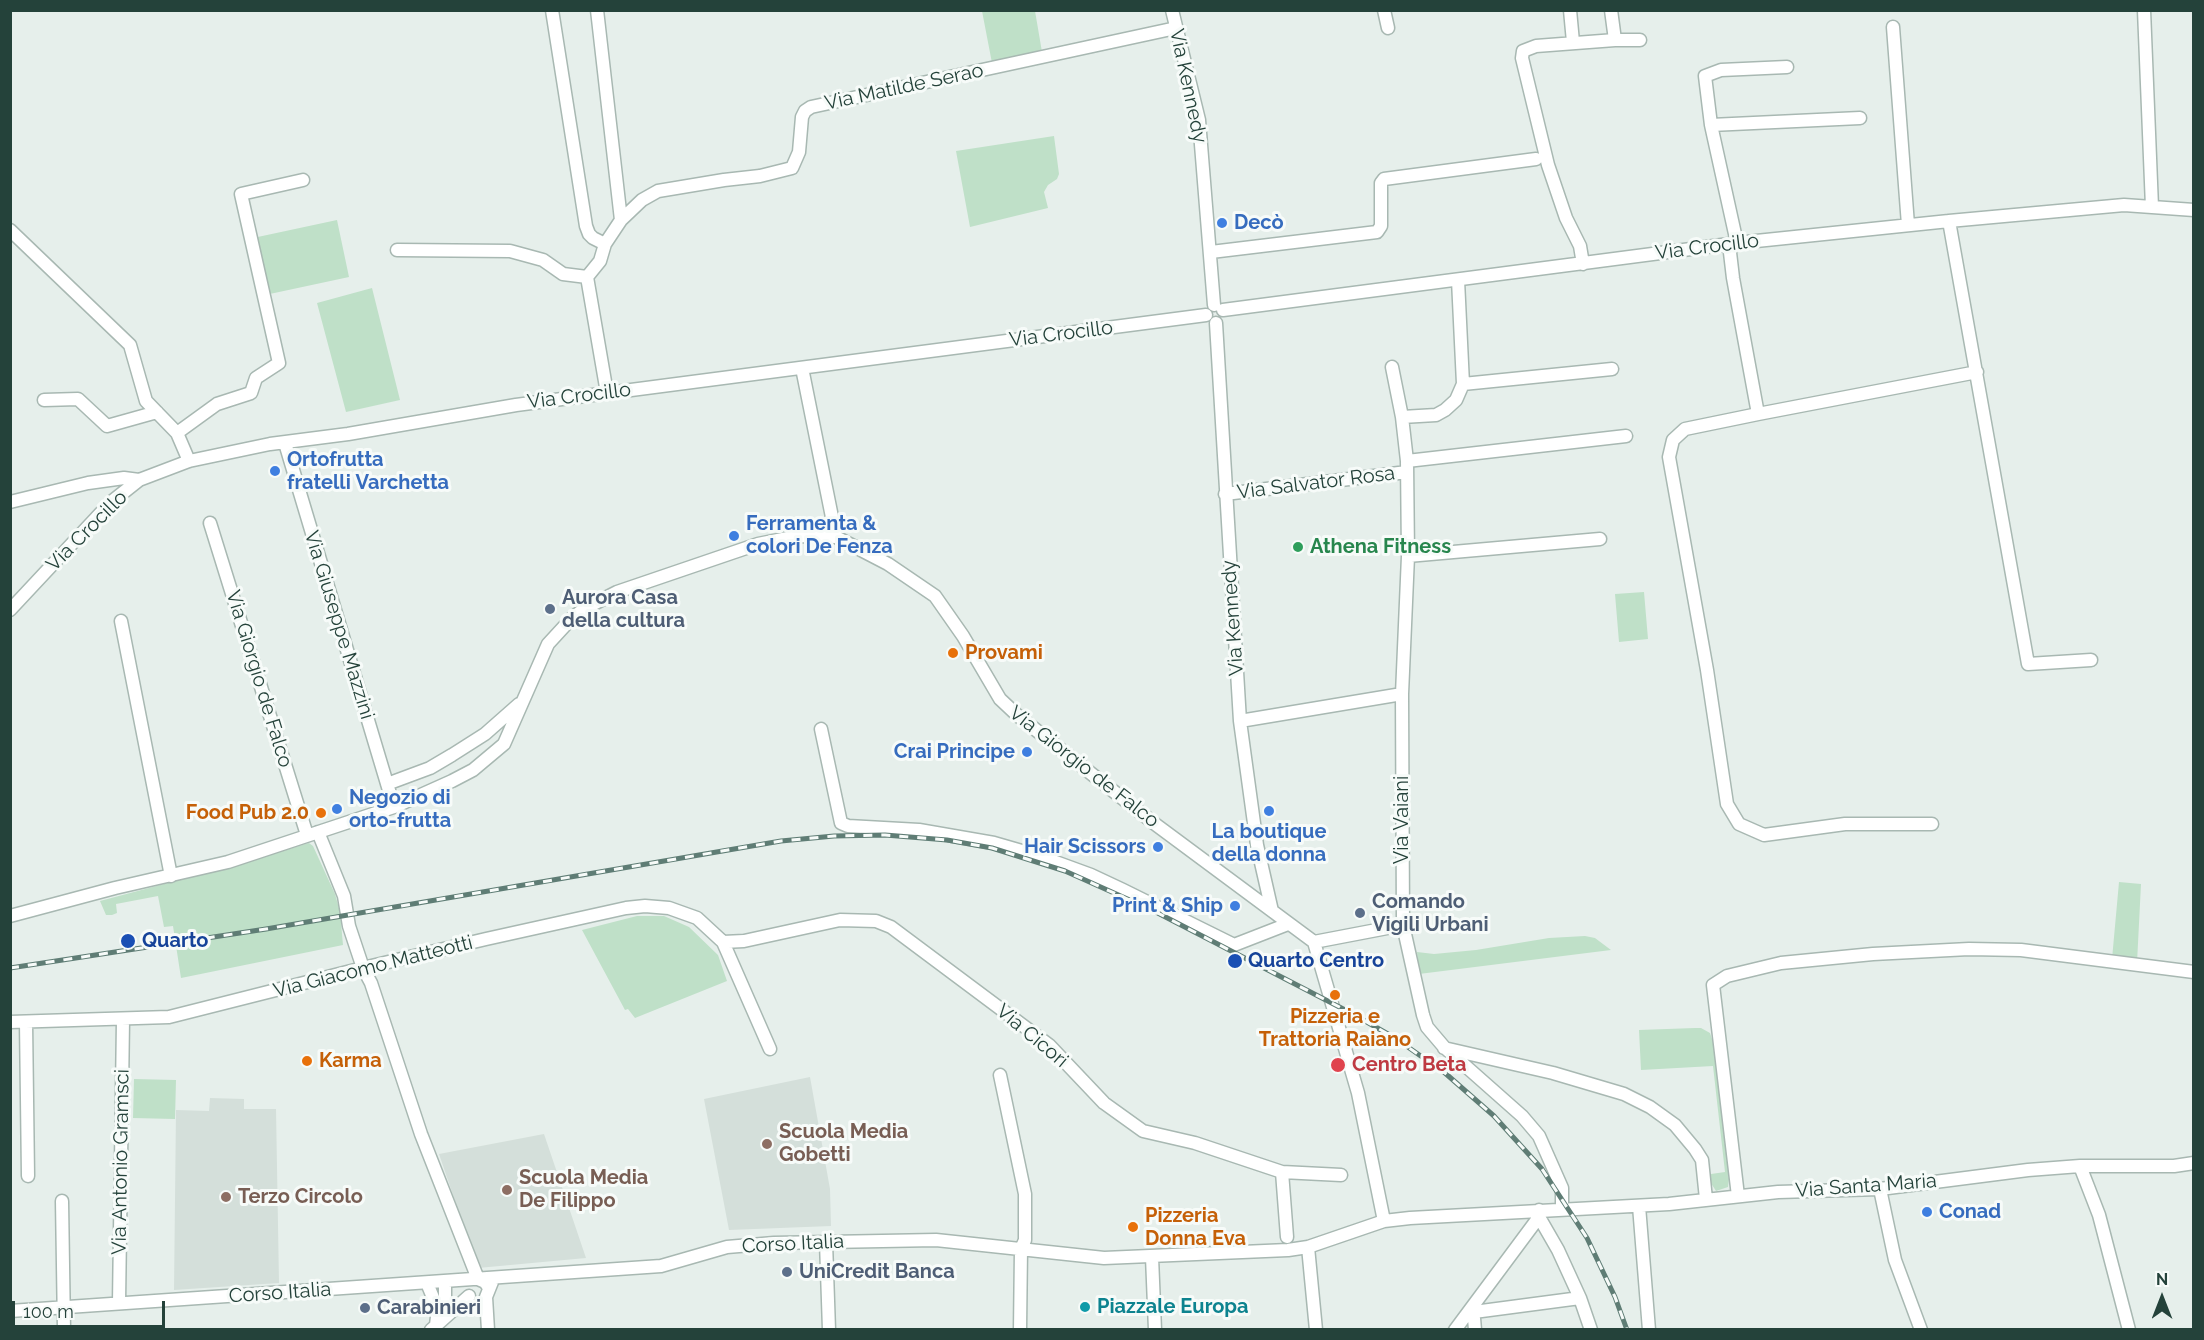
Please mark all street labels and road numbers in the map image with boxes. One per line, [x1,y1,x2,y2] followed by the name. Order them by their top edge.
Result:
[1164,27,1212,145] street label: Via Kennedy
[822,58,986,116] street label: Via Matilde Serao
[1654,229,1760,265] street label: Via Crocillo
[1008,316,1114,352] street label: Via Crocillo
[526,378,632,414] street label: Via Crocillo
[1236,461,1396,505] street label: Via Salvator Rosa
[42,486,132,576] street label: Via Crocillo
[299,528,379,722] street label: Via Giuseppe Mazzini
[1217,559,1249,677] street label: Via Kennedy
[221,588,297,770] street label: Via Giorgio de Falco
[1004,701,1164,833] street label: Via Giorgio de Falco
[1390,776,1414,864] street label: Via Vaiani
[271,931,475,1003] street label: Via Giacomo Matteotti
[991,999,1073,1073] street label: Via Cicori
[107,1069,135,1255] street label: Via Antonio Gramsci
[1794,1169,1938,1203] street label: Via Santa Maria
[741,1229,845,1259] street label: Corso Italia
[228,1277,332,1309] street label: Corso Italia

